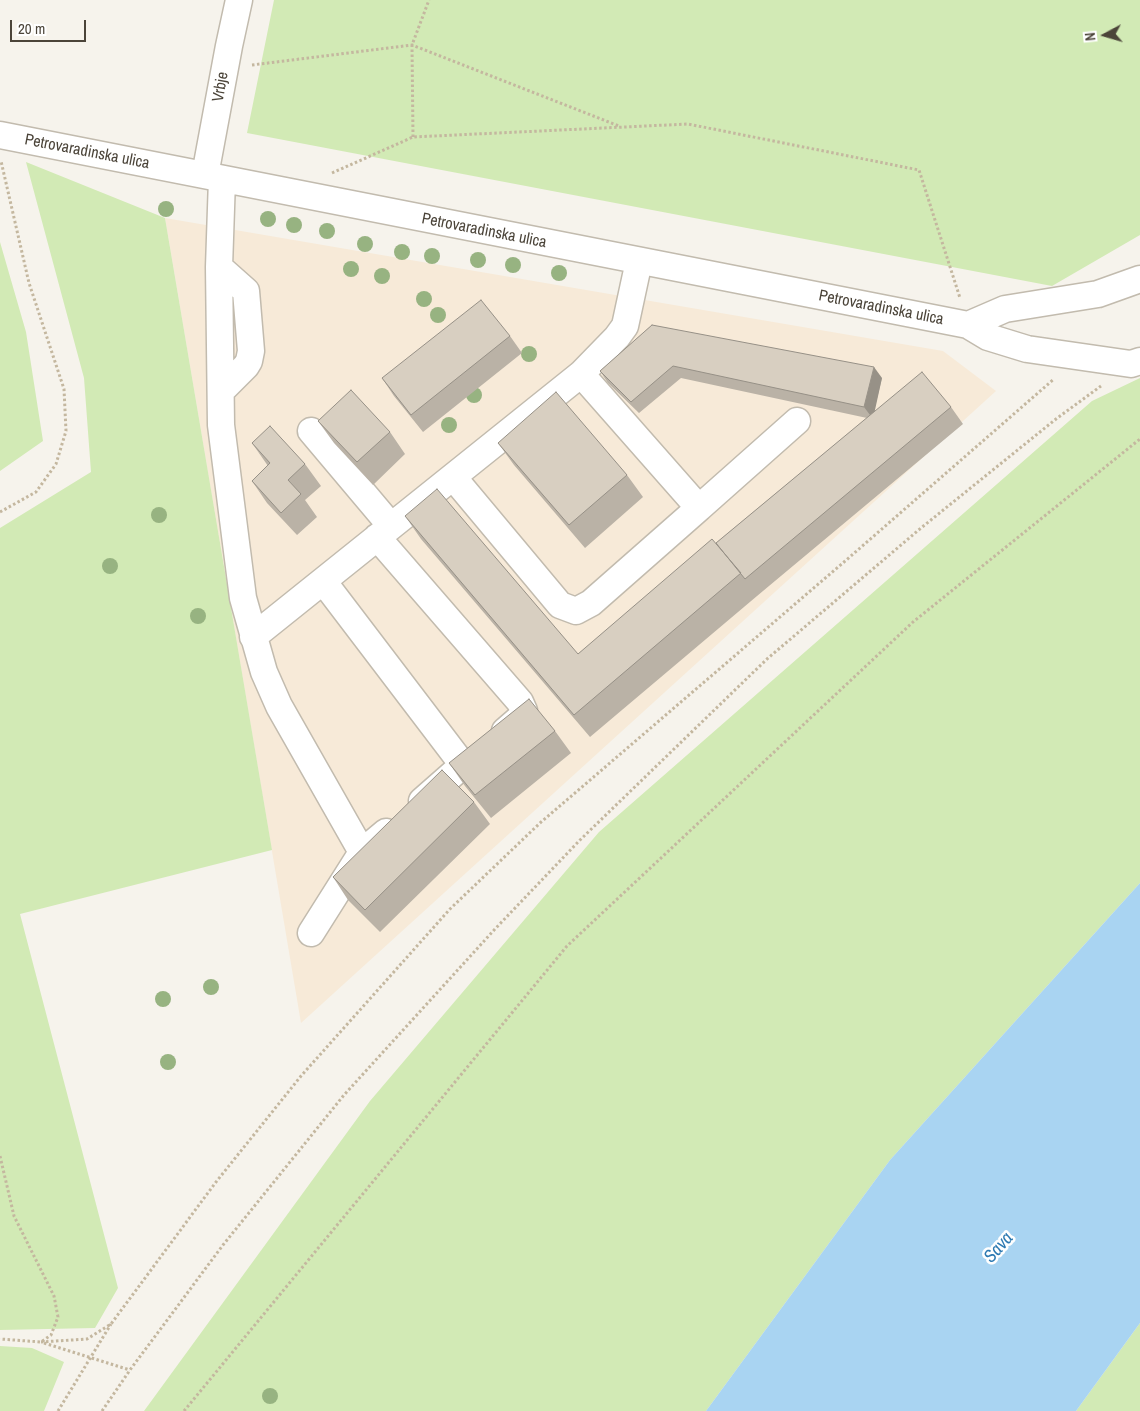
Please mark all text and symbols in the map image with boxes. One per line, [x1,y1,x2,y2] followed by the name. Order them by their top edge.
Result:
[12,10,89,42] scale bar
[1080,10,1130,60] north arrow
[18,18,45,39] text: 20 m
[1081,32,1099,42] text: N
[209,70,233,104] street label: Vrbje
[23,130,151,174] street label: Petrovaradinska ulica
[420,209,548,253] street label: Petrovaradinska ulica
[817,286,945,330] street label: Petrovaradinska ulica
[980,1228,1018,1268] water label: Sava

